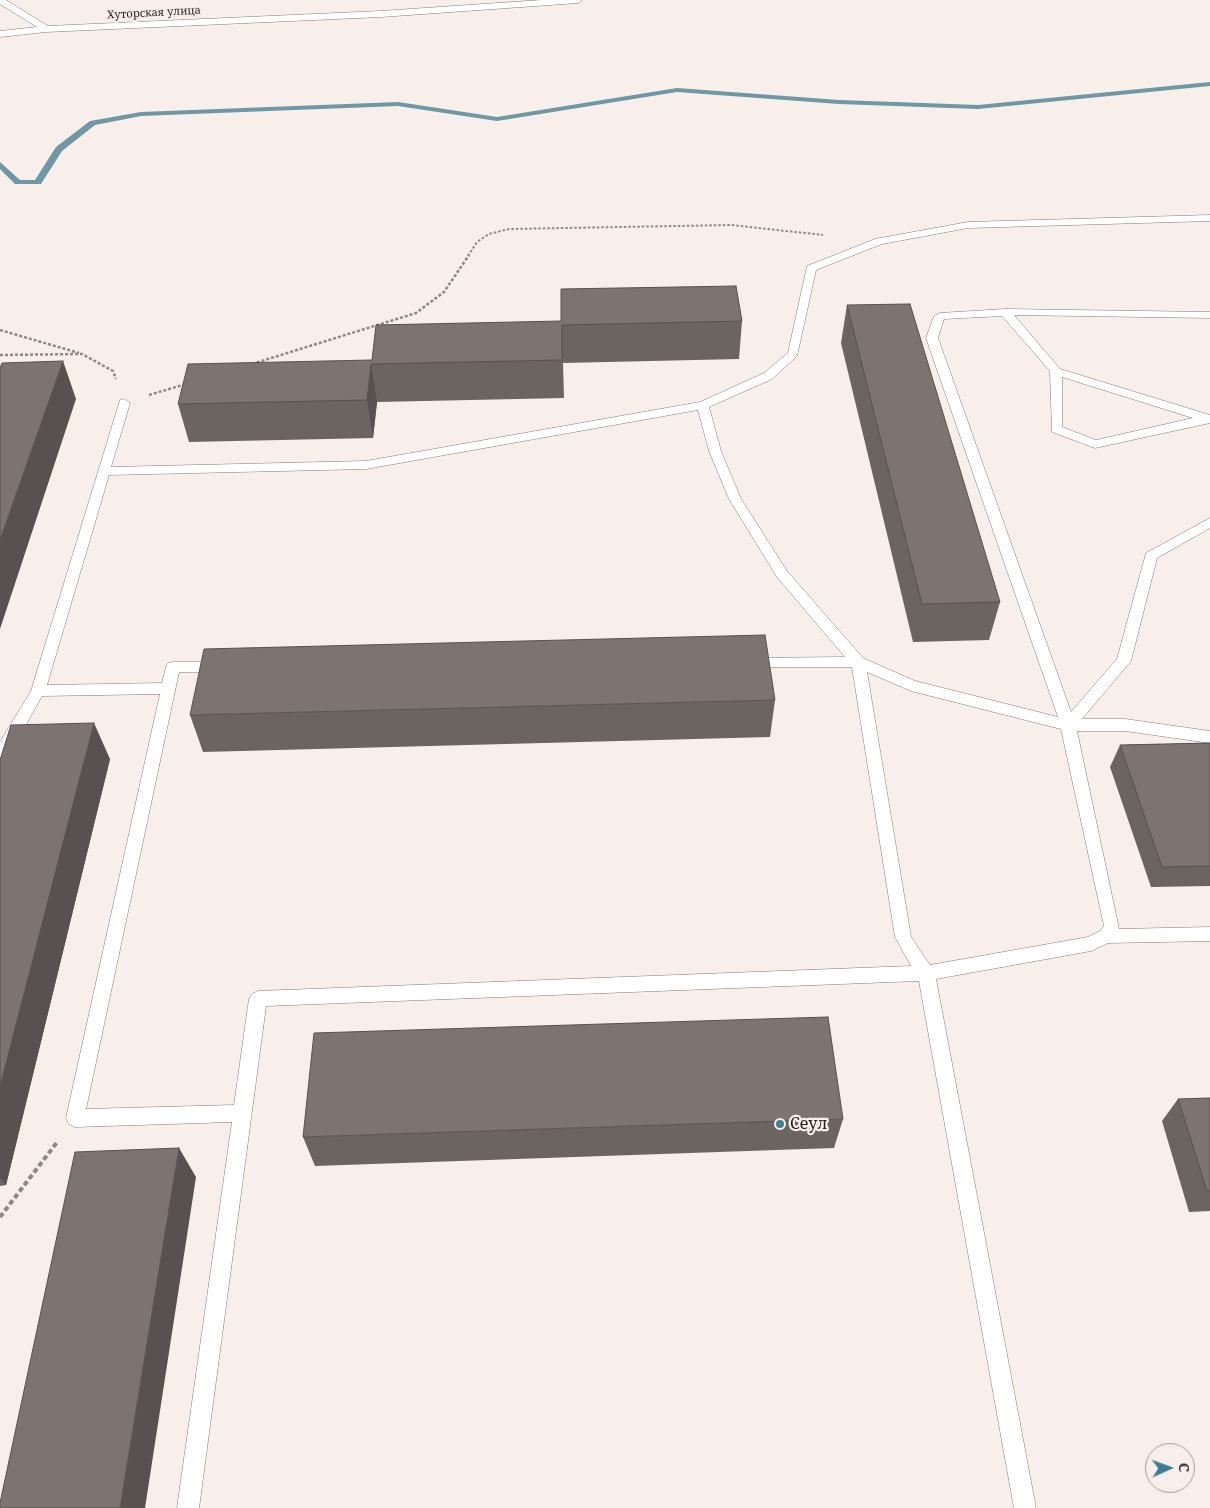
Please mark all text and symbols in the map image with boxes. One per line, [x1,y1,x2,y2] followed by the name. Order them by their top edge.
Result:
[107,4,201,22] street label: Хуторская улица
[790,1114,827,1134] place label: Сеул
[774,1118,786,1130] marker: Сеул
[1145,1443,1195,1493] north arrow
[1175,1463,1194,1472] text: С

